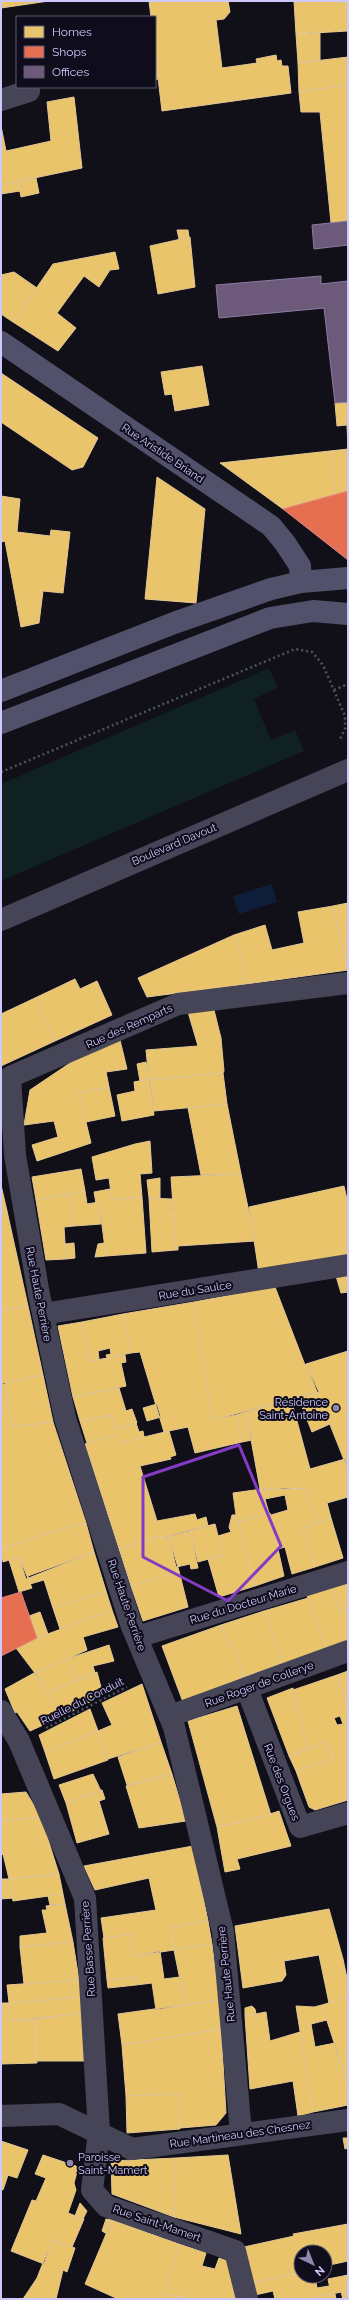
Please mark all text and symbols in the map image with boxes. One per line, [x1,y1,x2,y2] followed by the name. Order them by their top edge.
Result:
[16,16,156,88] legend
[52,25,92,39] text: Homes
[52,45,87,59] text: Shops
[52,65,89,79] text: Offices
[119,421,207,486] street label: Rue Aristide Briand
[130,821,219,868] street label: Boulevard Davout
[84,1001,175,1051] street label: Rue des Remparts
[23,1246,54,1343] street label: Rue Haute Perrière
[158,1278,233,1303] street label: Rue du Saulce
[259,1396,329,1422] place label: Résidence Saint-Antoine
[331,1403,341,1413] marker: Résidence Saint-Antoine
[105,1558,149,1653] street label: Rue Haute Perrière
[188,1582,299,1627] street label: Rue du Docteur Marie
[203,1659,316,1710] street label: Rue Roger de Collerye
[39,1675,126,1728] street label: Ruelle du Conduit
[261,1742,302,1822] street label: Rue des Orgues
[79,1900,98,1997] street label: Rue Basse Perrière
[215,1925,238,2022] street label: Rue Haute Perrière
[169,2118,312,2151] street label: Rue Martineau des Chesnez
[78,2151,148,2177] place label: Paroisse Saint-Mamert
[65,2158,75,2168] marker: Paroisse Saint-Mamert
[111,2202,203,2245] street label: Rue Saint-Mamert
[293,2244,333,2284] north arrow
[312,2263,327,2279] text: N

